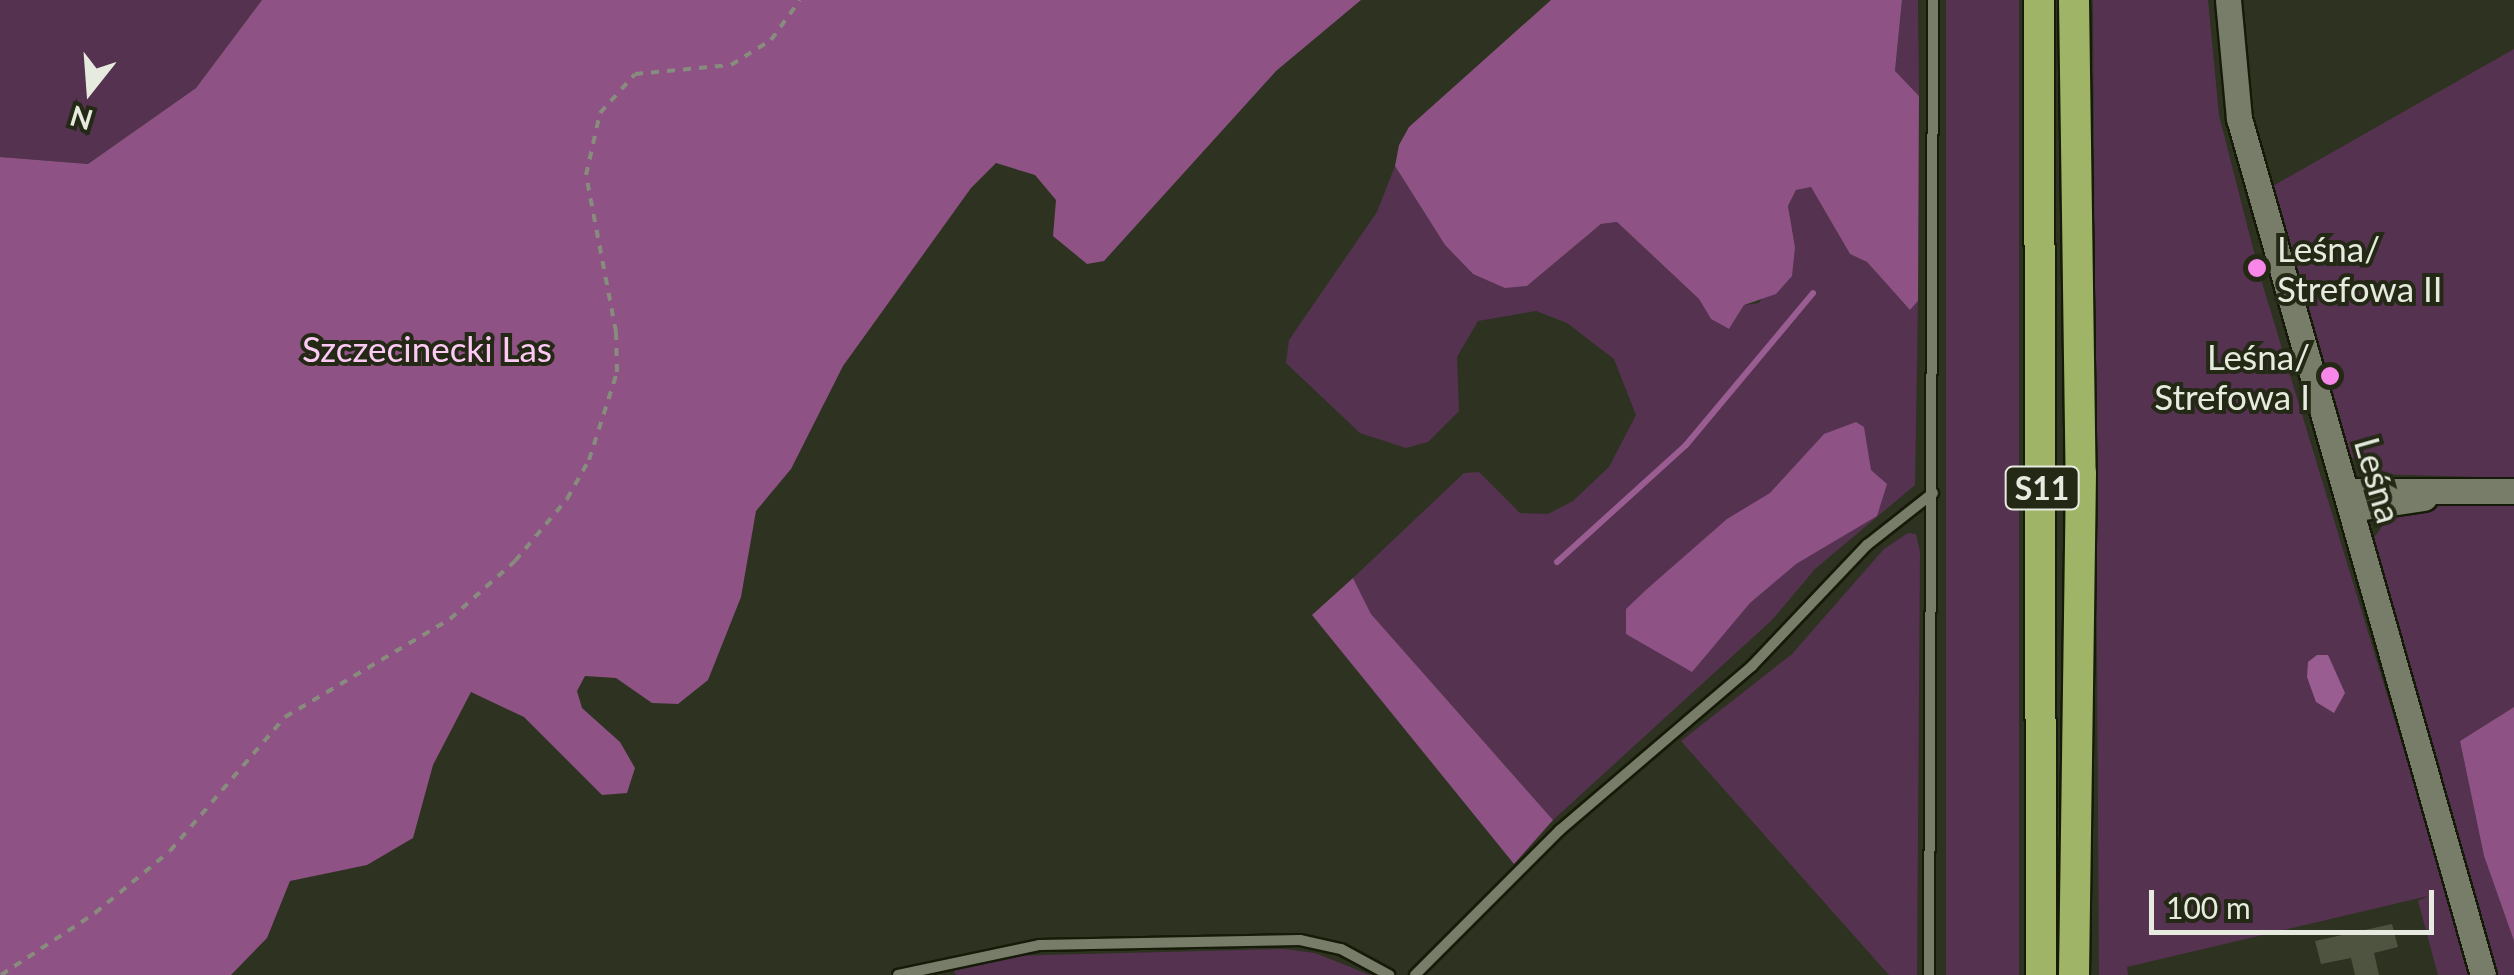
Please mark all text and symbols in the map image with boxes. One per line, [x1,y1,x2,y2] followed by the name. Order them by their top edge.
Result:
[40,40,140,140] north arrow
[66,99,97,138] text: N
[2277,227,2443,309] place label: Leśna/ Strefowa II
[2246,257,2268,279] marker: Leśna/ Strefowa II
[302,327,552,369] park label: Szczecinecki Las
[2154,335,2310,417] place label: Leśna/ Strefowa I
[2319,365,2341,387] marker: Leśna/ Strefowa I
[2347,432,2411,528] street label: Leśna
[2004,461,2080,515] road number: S11
[2154,870,2439,932] scale bar
[2166,889,2251,925] text: 100 m

